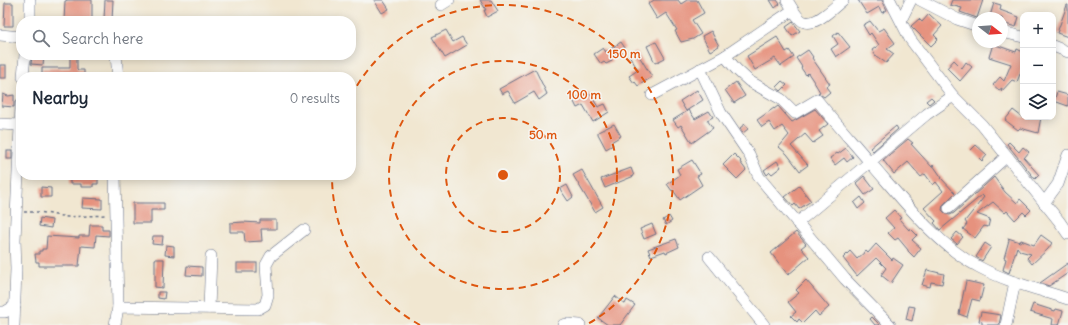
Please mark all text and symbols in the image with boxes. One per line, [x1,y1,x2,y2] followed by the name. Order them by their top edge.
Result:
[972,12,1008,48] north arrow
[1020,12,1056,120] map controls
[1020,12,1056,48] button: +
[16,16,356,60] search box
[30,27,52,49] icon: search
[62,29,143,48] text: Search here
[608,46,641,61] text: 150 m
[1020,48,1056,84] button: −
[1020,84,1056,120] button: layers
[32,87,88,109] text: Nearby
[567,87,601,102] text: 100 m
[290,90,340,107] text: 0 results
[529,127,558,142] text: 50 m
[496,168,510,182] centre of rings

